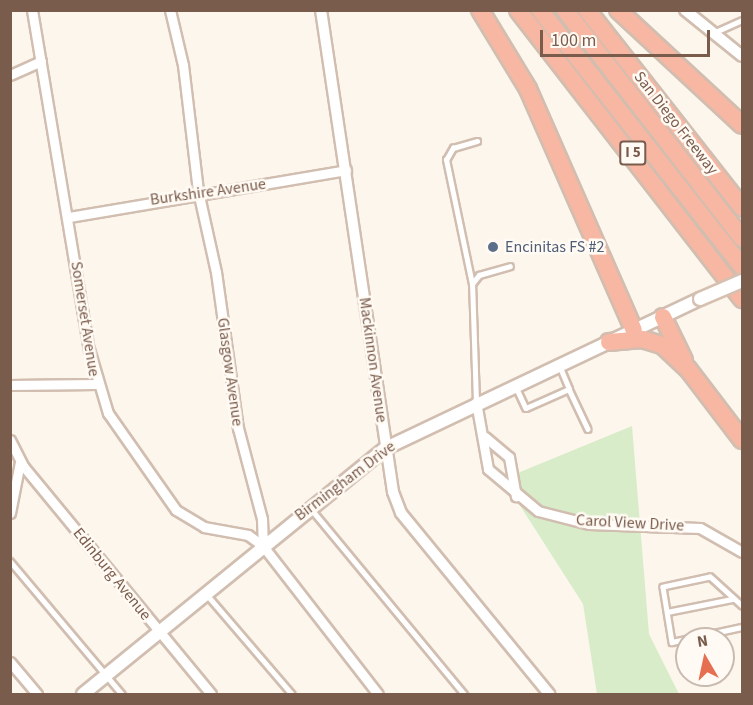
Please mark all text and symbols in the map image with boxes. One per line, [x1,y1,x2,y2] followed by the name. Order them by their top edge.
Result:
[543,18,712,56] scale bar
[551,28,596,53] text: 100 m
[630,68,722,178] street label: San Diego Freeway
[618,141,648,165] road number: I 5
[149,174,267,210] street label: Burkshire Avenue
[505,237,604,257] place label: Encinitas FS #2
[486,240,500,254] marker: Encinitas FS #2
[66,260,104,378] street label: Somerset Avenue
[355,296,391,424] street label: Mackinnon Avenue
[213,317,247,427] street label: Glasgow Avenue
[291,437,399,525] street label: Birmingham Drive
[576,511,684,535] street label: Carol View Drive
[69,524,155,624] street label: Edinburg Avenue
[675,627,735,687] north arrow
[696,630,709,653] text: N

